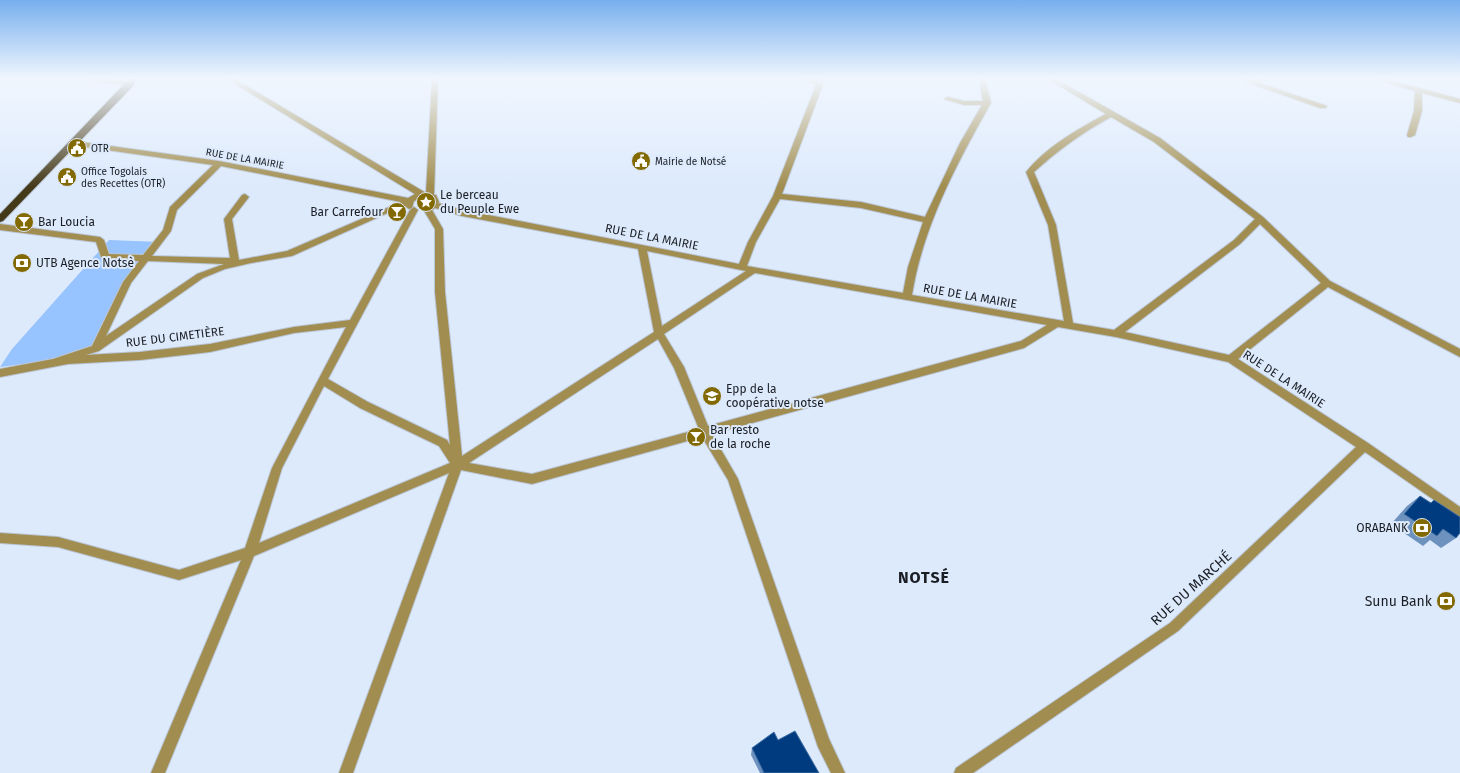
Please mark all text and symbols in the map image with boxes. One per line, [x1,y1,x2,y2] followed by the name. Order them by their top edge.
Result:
[66,137,88,159] public building icon: OTR
[91,143,109,155] place label: OTR
[205,146,285,172] street label: RUE DE LA MAIRIE
[630,150,652,172] public building icon: Mairie de Notsé
[655,156,726,168] place label: Mairie de Notsé
[56,166,78,188] public building icon: Office Togolais des Recettes (OTR)
[81,166,165,190] place label: Office Togolais des Recettes (OTR)
[440,188,519,216] place label: Le berceau du Peuple Ewe
[415,191,437,213] place icon: Le berceau du Peuple Ewe
[386,201,408,223] bar icon: Bar Carrefour
[310,205,383,219] place label: Bar Carrefour
[13,211,35,233] bar icon: Bar Loucia
[38,215,95,229] place label: Bar Loucia
[604,221,700,253] street label: RUE DE LA MAIRIE
[11,252,33,274] bank icon: UTB Agence Notsè
[36,256,134,270] place label: UTB Agence Notsè
[922,281,1018,311] street label: RUE DE LA MAIRIE
[125,323,225,350] street label: RUE DU CIMETIÈRE
[1240,347,1328,411] street label: RUE DE LA MAIRIE
[726,382,824,410] place label: Epp de la coopérative notse
[701,385,723,407] school or university icon: Epp de la coopérative notse
[710,423,771,451] place label: Bar resto de la roche
[685,426,707,448] bar icon: Bar resto de la roche
[1411,517,1433,539] bank icon: ORABANK
[1356,521,1409,535] place label: ORABANK
[1147,547,1235,629] street label: RUE DU MARCHÉ
[898,567,950,587] district label: NOTSÉ
[1435,590,1457,612] bank icon: Sunu Bank
[1365,593,1433,610] place label: Sunu Bank

